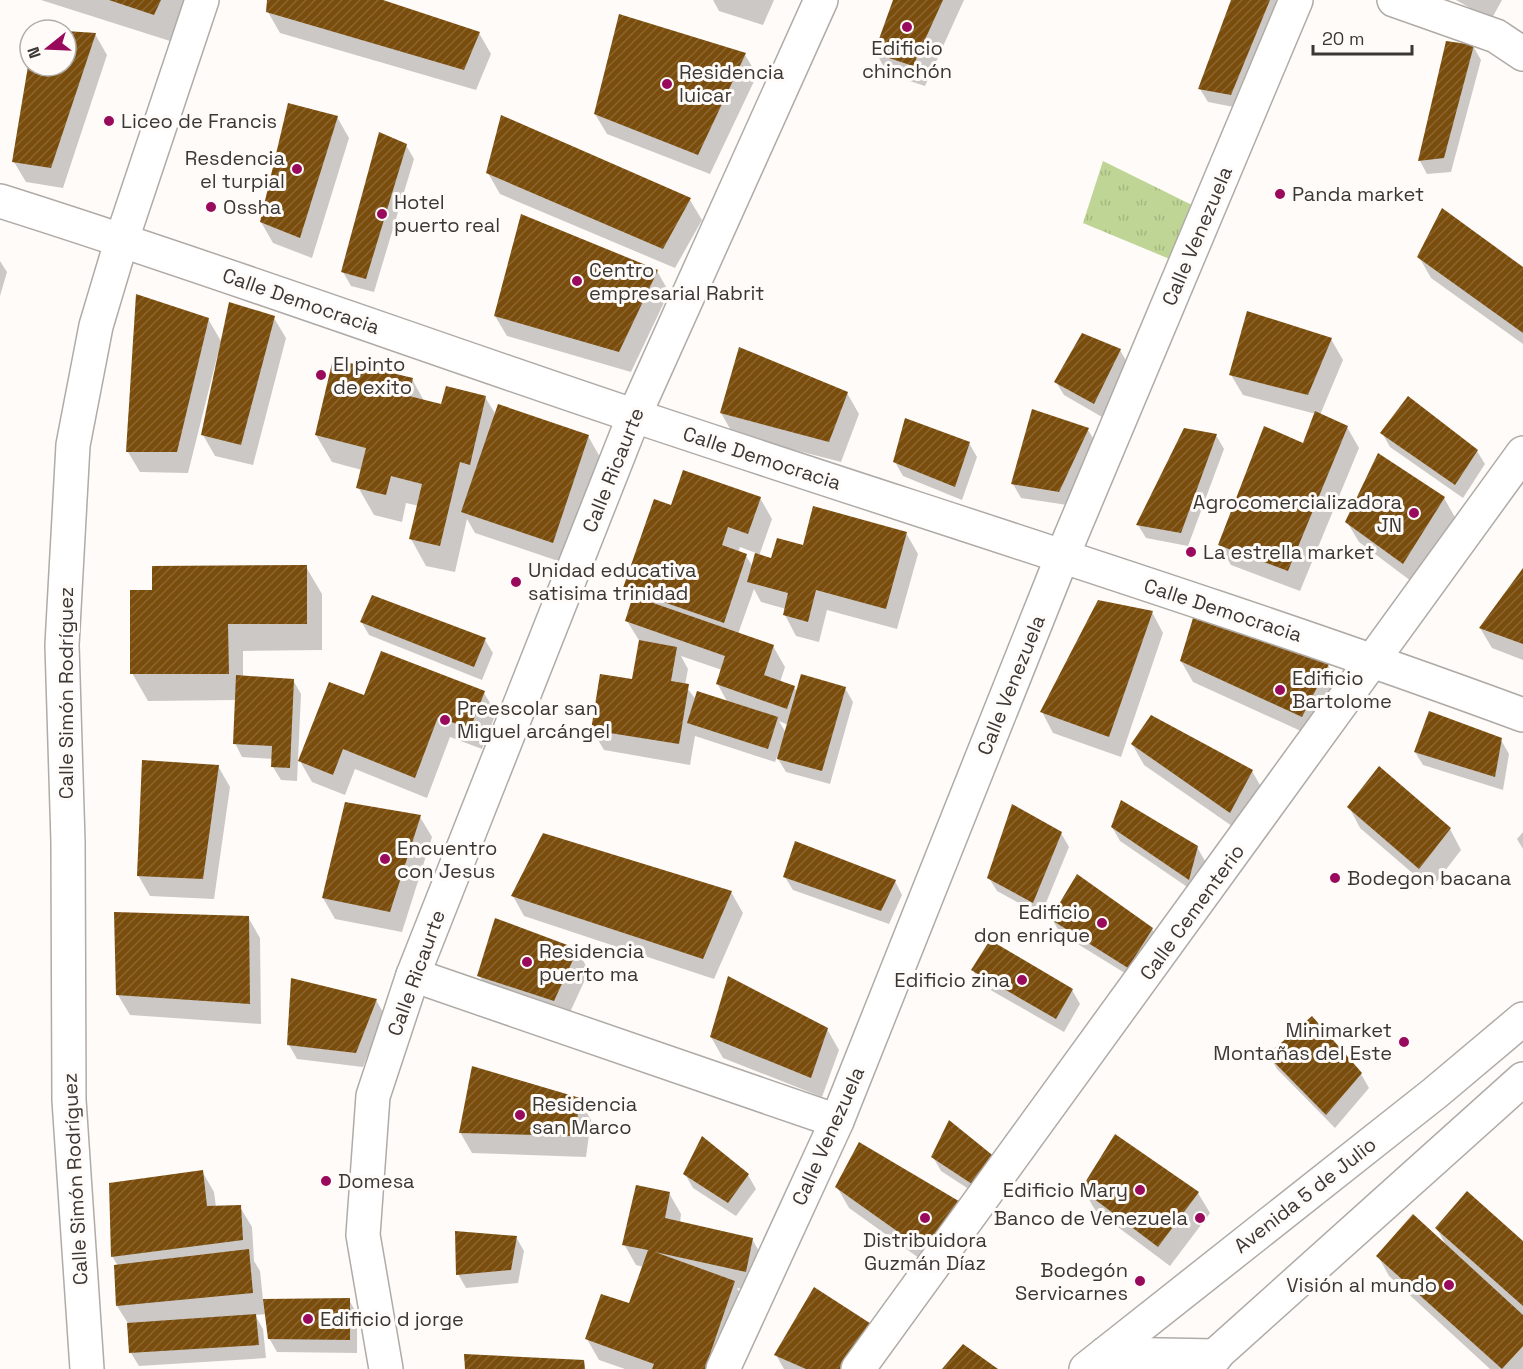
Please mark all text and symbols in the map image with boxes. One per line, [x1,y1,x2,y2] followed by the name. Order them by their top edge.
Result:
[18,18,78,78] north arrow
[1313,18,1412,56] scale bar
[900,20,914,34] marker: Edificio chinchón
[1322,27,1365,50] text: 20 m
[862,35,952,84] place label: Edificio chinchón
[23,44,46,61] text: N
[679,59,784,108] place label: Residencia luicar
[660,77,674,91] marker: Residencia luicar
[121,108,277,134] place label: Liceo de Francis
[102,114,116,128] marker: Liceo de Francis
[185,145,285,194] place label: Resdencia el turpial
[290,162,304,176] marker: Resdencia el turpial
[1156,162,1238,310] street label: Calle Venezuela
[1292,181,1424,207] place label: Panda market
[1273,187,1287,201] marker: Panda market
[394,189,500,238] place label: Hotel puerto real
[223,194,281,220] place label: Ossha
[204,200,218,214] marker: Ossha
[375,207,389,221] marker: Hotel puerto real
[589,257,765,306] place label: Centro empresarial Rabrit
[219,262,383,340] street label: Calle Democracia
[570,274,584,288] marker: Centro empresarial Rabrit
[333,351,412,400] place label: El pinto de exito
[314,368,328,382] marker: El pinto de exito
[576,404,650,536] street label: Calle Ricaurte
[680,420,844,496] street label: Calle Democracia
[1193,489,1402,538] place label: Agrocomercializadora JN
[1407,506,1421,520] marker: Agrocomercializadora JN
[1203,539,1375,565] place label: La estrella market
[1184,545,1198,559] marker: La estrella market
[528,557,696,606] place label: Unidad educativa satisima trinidad
[1141,572,1305,648] street label: Calle Democracia
[509,575,523,589] marker: Unidad educativa satisima trinidad
[53,587,79,799] street label: Calle Simón Rodríguez
[971,611,1051,759] street label: Calle Venezuela
[1292,665,1392,714] place label: Edificio Bartolome
[1273,683,1287,697] marker: Edificio Bartolome
[457,695,610,744] place label: Preescolar san Miguel arcángel
[438,713,452,727] marker: Preescolar san Miguel arcángel
[397,835,497,884] place label: Encuentro con Jesus
[1134,839,1250,985] street label: Calle Cementerio
[378,852,392,866] marker: Encuentro con Jesus
[1347,865,1511,891] place label: Bodegon bacana
[1328,871,1342,885] marker: Bodegon bacana
[974,899,1090,948] place label: Edificio don enrique
[381,906,451,1040] street label: Calle Ricaurte
[1095,916,1109,930] marker: Edificio don enrique
[539,938,644,987] place label: Residencia puerto ma
[520,955,534,969] marker: Residencia puerto ma
[894,967,1010,993] place label: Edificio zina
[1015,973,1029,987] marker: Edificio zina
[1213,1017,1392,1066] place label: Minimarket Montañas del Este
[1397,1035,1411,1049] marker: Minimarket Montañas del Este
[786,1063,870,1209] street label: Calle Venezuela
[56,1072,94,1286] street label: Calle Simón Rodríguez
[532,1091,637,1140] place label: Residencia san Marco
[513,1108,527,1122] marker: Residencia san Marco
[1228,1131,1382,1259] street label: Avenida 5 de Julio
[338,1168,415,1194] place label: Domesa
[319,1174,333,1188] marker: Domesa
[1003,1177,1128,1203] place label: Edificio Mary
[1133,1183,1147,1197] marker: Edificio Mary
[994,1205,1188,1231] place label: Banco de Venezuela
[918,1211,932,1225] marker: Distribuidora Guzmán Díaz
[1193,1211,1207,1225] marker: Banco de Venezuela
[863,1227,987,1276] place label: Distribuidora Guzmán Díaz
[1015,1257,1128,1306] place label: Bodegón Servicarnes
[1286,1272,1437,1298] place label: Visión al mundo
[1133,1274,1147,1288] marker: Bodegón Servicarnes
[1442,1278,1456,1292] marker: Visión al mundo
[320,1306,464,1332] place label: Edificio d jorge
[301,1312,315,1326] marker: Edificio d jorge

